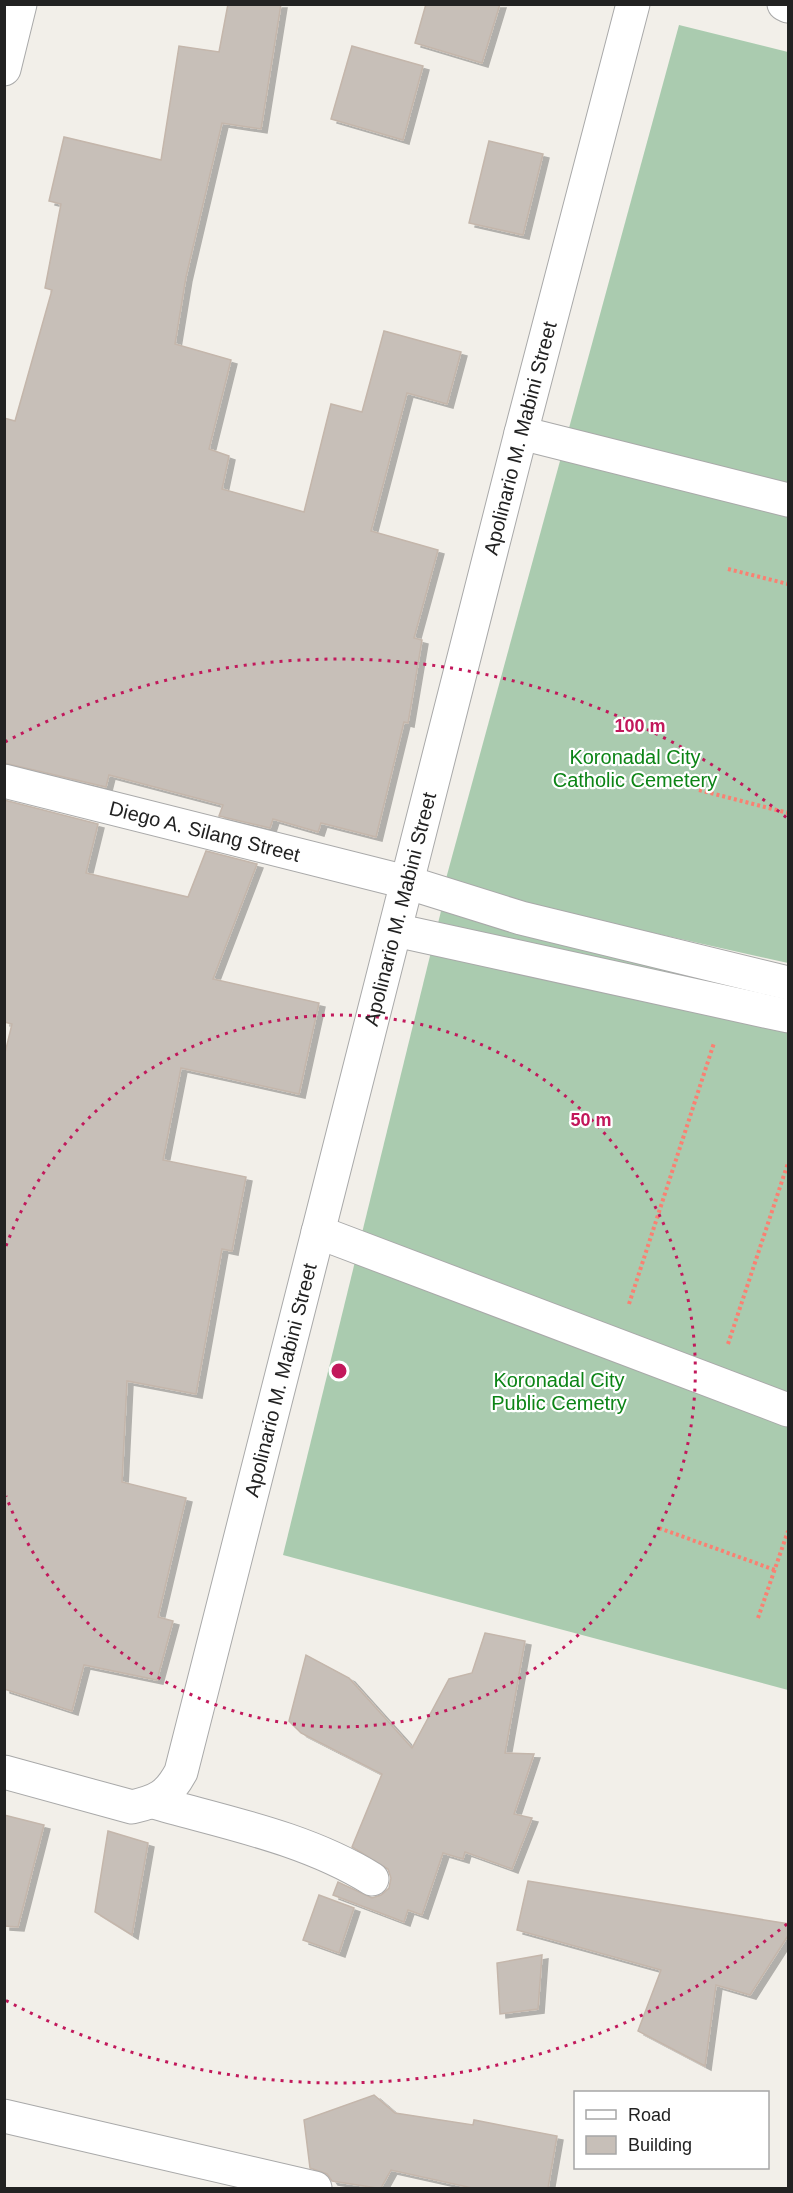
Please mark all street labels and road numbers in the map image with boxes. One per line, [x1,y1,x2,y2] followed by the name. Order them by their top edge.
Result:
[480,319,561,557] street label: Apolinario M. Mabini Street
[360,789,440,1028] street label: Apolinario M. Mabini Street
[107,797,303,866] street label: Diego A. Silang Street
[240,1261,321,1499] street label: Apolinario M. Mabini Street

